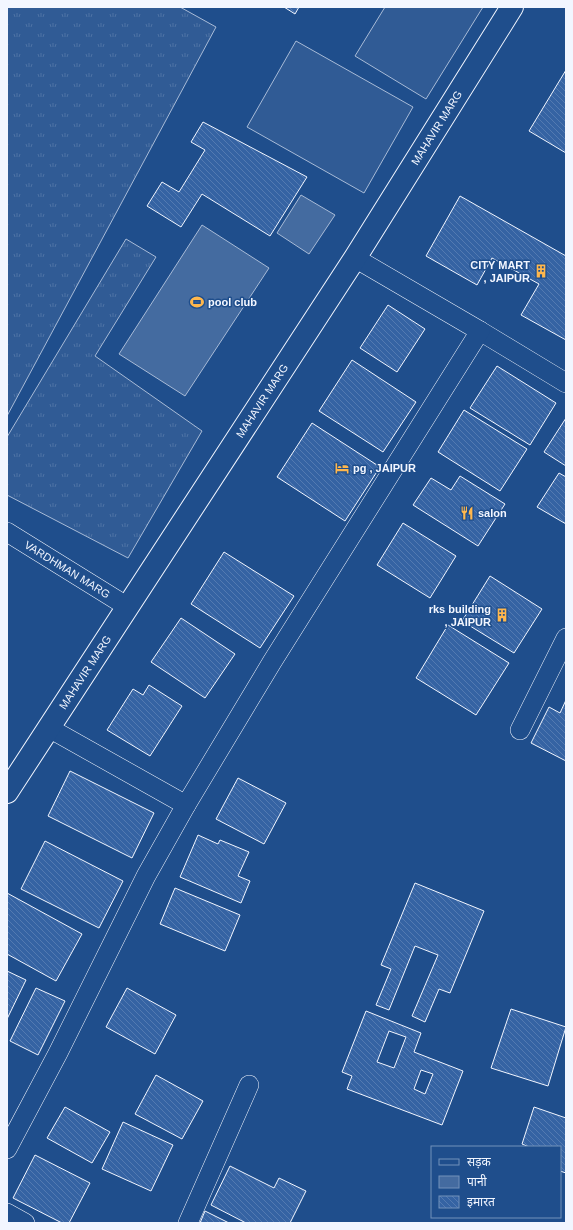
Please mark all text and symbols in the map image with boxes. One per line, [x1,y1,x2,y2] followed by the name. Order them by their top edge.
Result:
[409,88,464,167] street label: MAHAVIR MARG
[470,259,530,284] place label: CITY MART , JAIPUR
[533,263,549,279] building icon: CITY MART , JAIPUR
[189,294,205,310] sports icon: pool club
[208,296,257,308] place label: pool club
[234,362,290,440] street label: MAHAVIR MARG
[334,460,350,476] hotel icon: pg , JAIPUR
[353,462,416,474] place label: pg , JAIPUR
[459,505,475,521] restaurant icon: salon
[478,507,507,519] place label: salon
[22,538,112,600] street label: VARDHMAN MARG
[429,603,491,628] place label: rks building , JAIPUR
[494,607,510,623] building icon: rks building , JAIPUR
[57,633,113,711] street label: MAHAVIR MARG
[431,1146,561,1218] legend
[467,1155,492,1169] text: सड़क
[467,1174,488,1189] text: पानी
[467,1195,496,1209] text: इमारत

